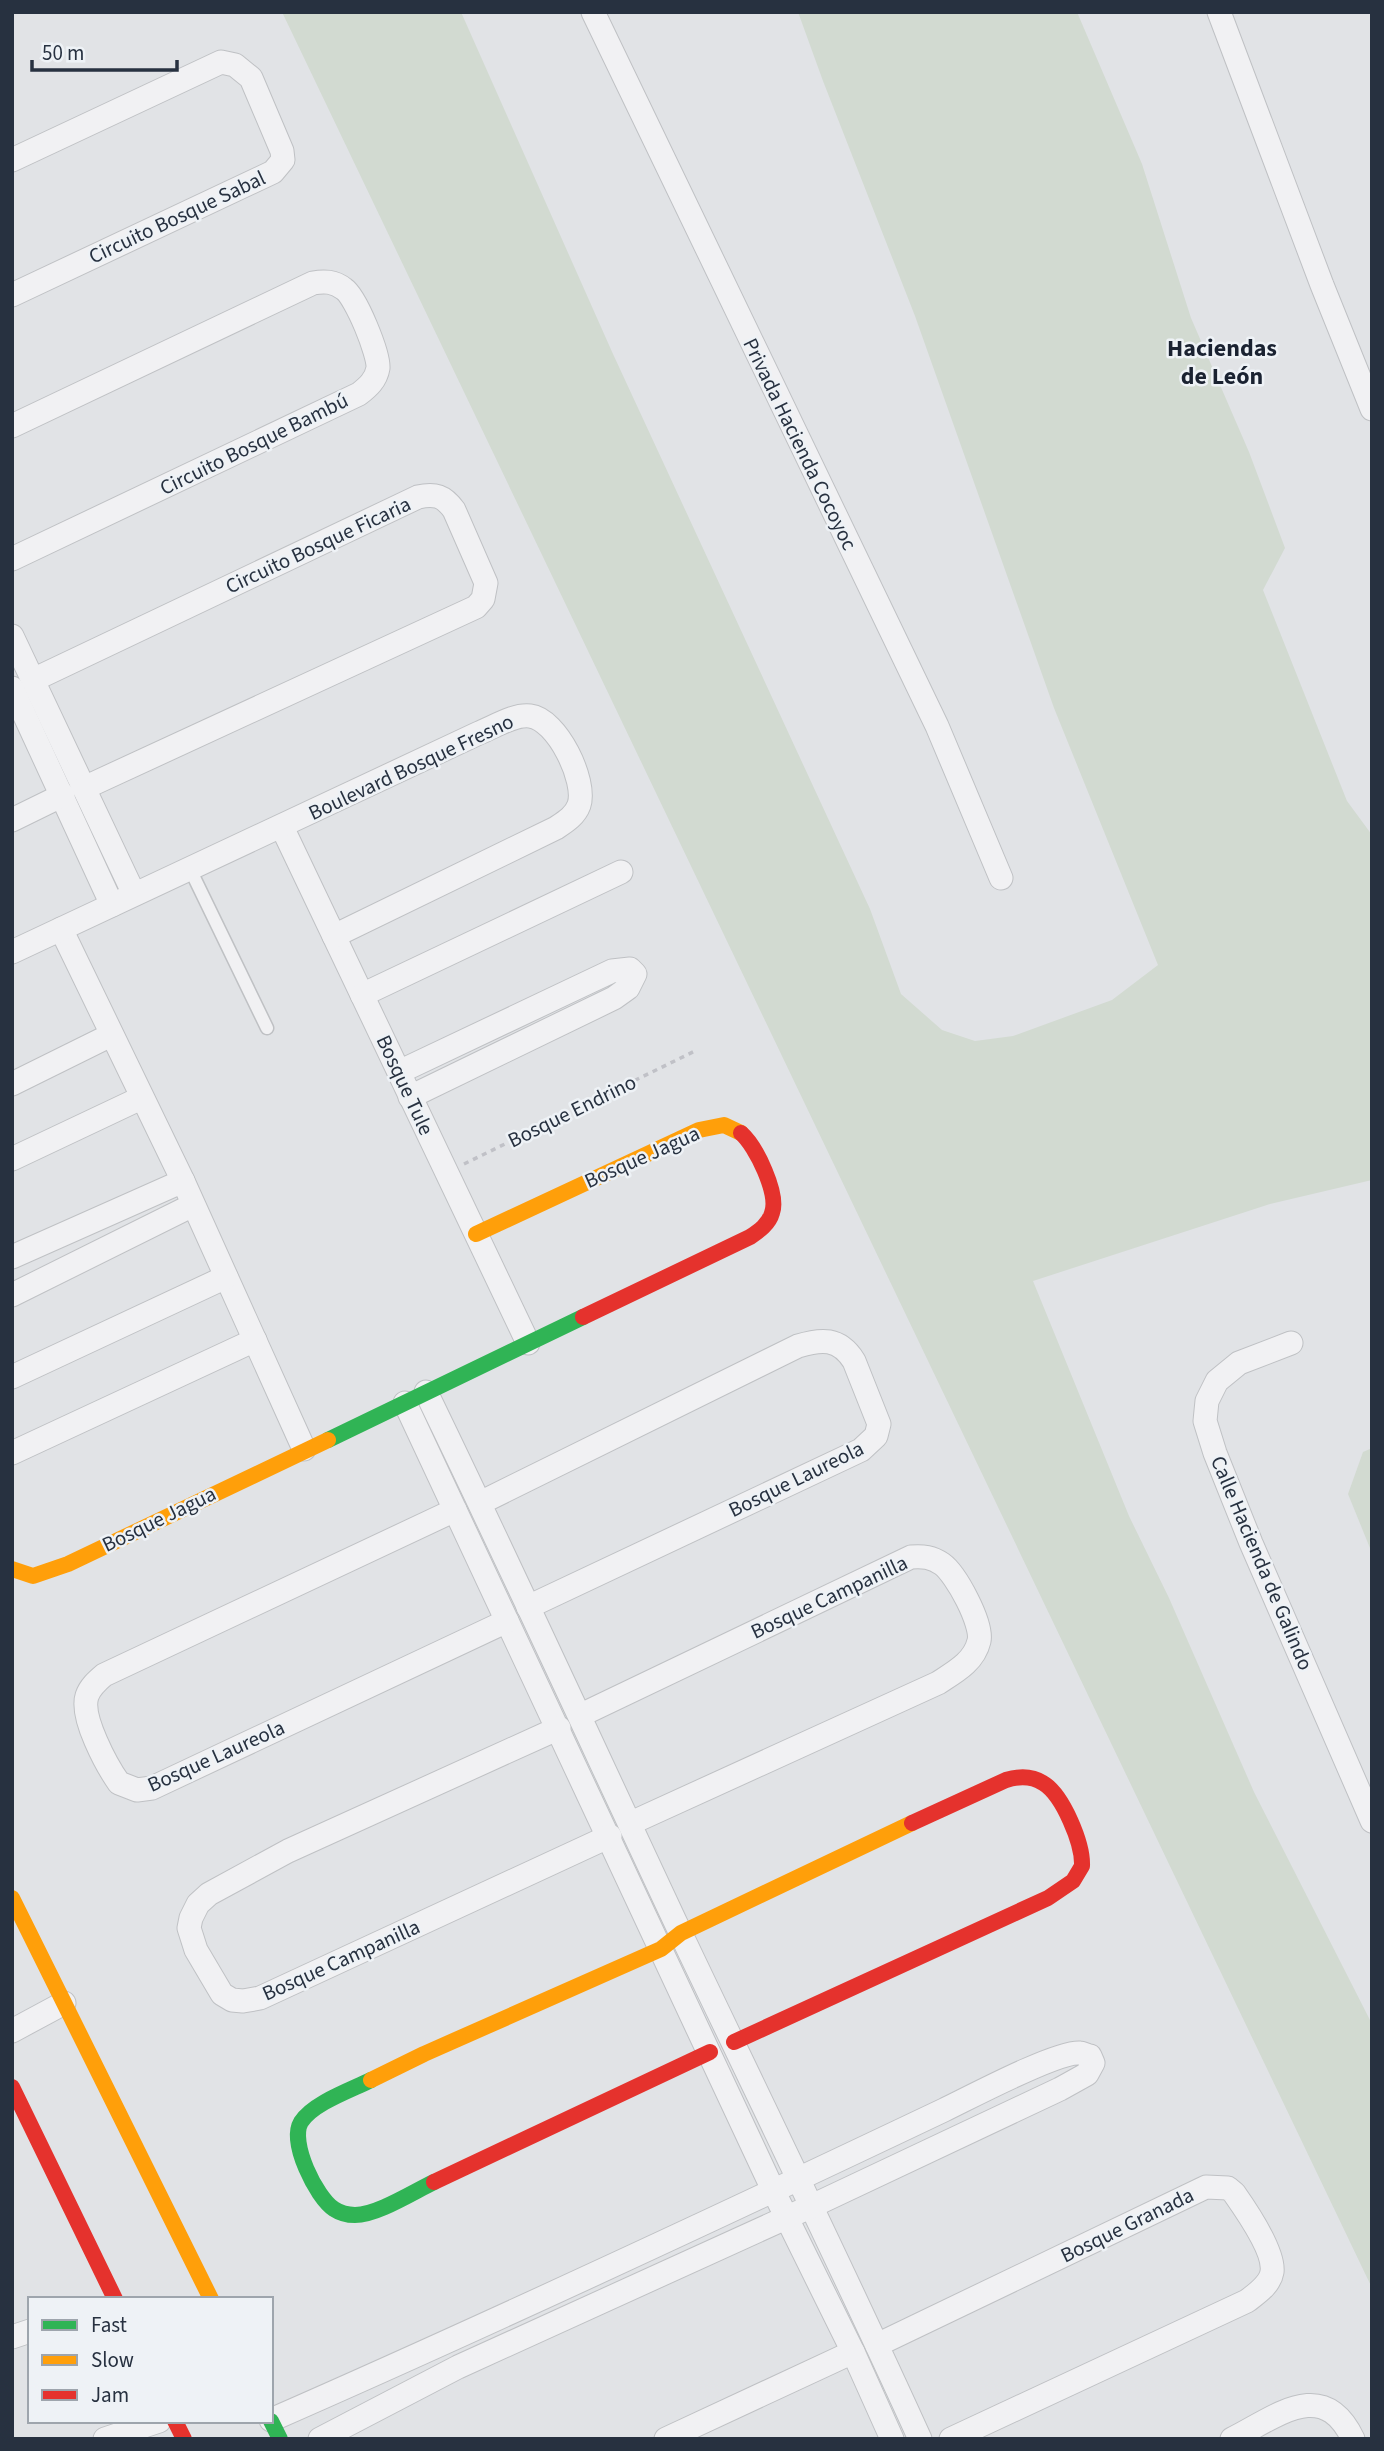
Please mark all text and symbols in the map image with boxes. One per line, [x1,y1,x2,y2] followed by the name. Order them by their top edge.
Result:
[32,28,177,72] scale bar
[42,38,84,68] text: 50 m
[84,163,270,271] street label: Circuito Bosque Sabal
[1167,331,1277,394] district label: Haciendas de León
[736,333,865,555] street label: Privada Hacienda Cocoyoc
[155,385,353,503] street label: Circuito Bosque Bambú
[220,489,416,601] street label: Circuito Bosque Ficaria
[304,706,518,828] street label: Boulevard Bosque Fresno
[369,1030,441,1140] street label: Bosque Tule
[503,1067,641,1155] street label: Bosque Endrino
[580,1118,704,1196] street label: Bosque Jagua
[723,1433,869,1525] street label: Bosque Laureola
[1203,1451,1321,1675] street label: Calle Hacienda de Galindo
[97,1478,221,1560] street label: Bosque Jagua
[746,1547,912,1647] street label: Bosque Campanilla
[143,1712,289,1800] street label: Bosque Laureola
[257,1912,425,2008] street label: Bosque Campanilla
[1055,2180,1199,2270] street label: Bosque Granada
[28,2297,273,2423] legend
[91,2310,127,2340] text: Fast
[91,2345,134,2375] text: Slow
[91,2380,129,2410] text: Jam

